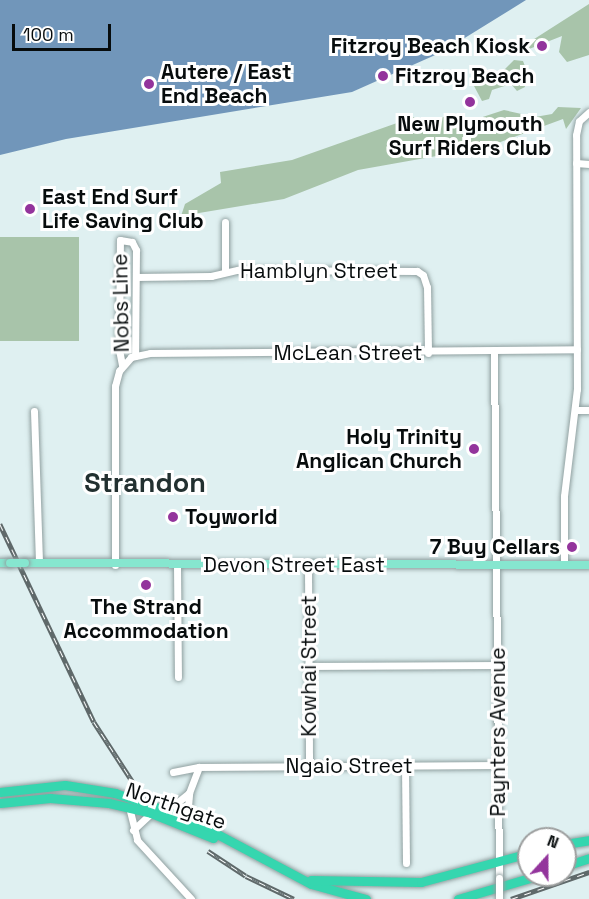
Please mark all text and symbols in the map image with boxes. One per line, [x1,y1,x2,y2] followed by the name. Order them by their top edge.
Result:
[15,12,114,50] scale bar
[23,23,74,46] text: 100 m
[331,33,530,59] place label: Fitzroy Beach Kiosk
[535,39,549,53] marker: Fitzroy Beach Kiosk
[161,59,291,109] place label: Autere / East End Beach
[395,63,535,89] place label: Fitzroy Beach
[376,69,390,83] marker: Fitzroy Beach
[142,77,156,91] marker: Autere / East End Beach
[463,95,477,109] marker: New Plymouth Surf Riders Club
[389,111,551,161] place label: New Plymouth Surf Riders Club
[42,184,204,234] place label: East End Surf Life Saving Club
[23,202,37,216] marker: East End Surf Life Saving Club
[108,253,134,353] street label: Nobs Line
[240,258,398,284] street label: Hamblyn Street
[273,340,423,366] street label: McLean Street
[296,424,462,474] place label: Holy Trinity Anglican Church
[467,442,481,456] marker: Holy Trinity Anglican Church
[84,467,206,499] district label: Strandon
[185,504,278,530] place label: Toyworld
[166,510,180,524] marker: Toyworld
[430,534,560,560] place label: 7 Buy Cellars
[565,540,579,554] marker: 7 Buy Cellars
[203,552,385,578] street label: Devon Street East
[139,578,153,592] marker: The Strand Accommodation
[63,594,229,644] place label: The Strand Accommodation
[296,595,322,737] street label: Kowhai Street
[485,647,511,817] street label: Paynters Avenue
[285,753,413,779] street label: Ngaio Street
[123,777,229,835] street label: Northgate
[517,827,577,887] north arrow
[544,830,562,853] text: N

